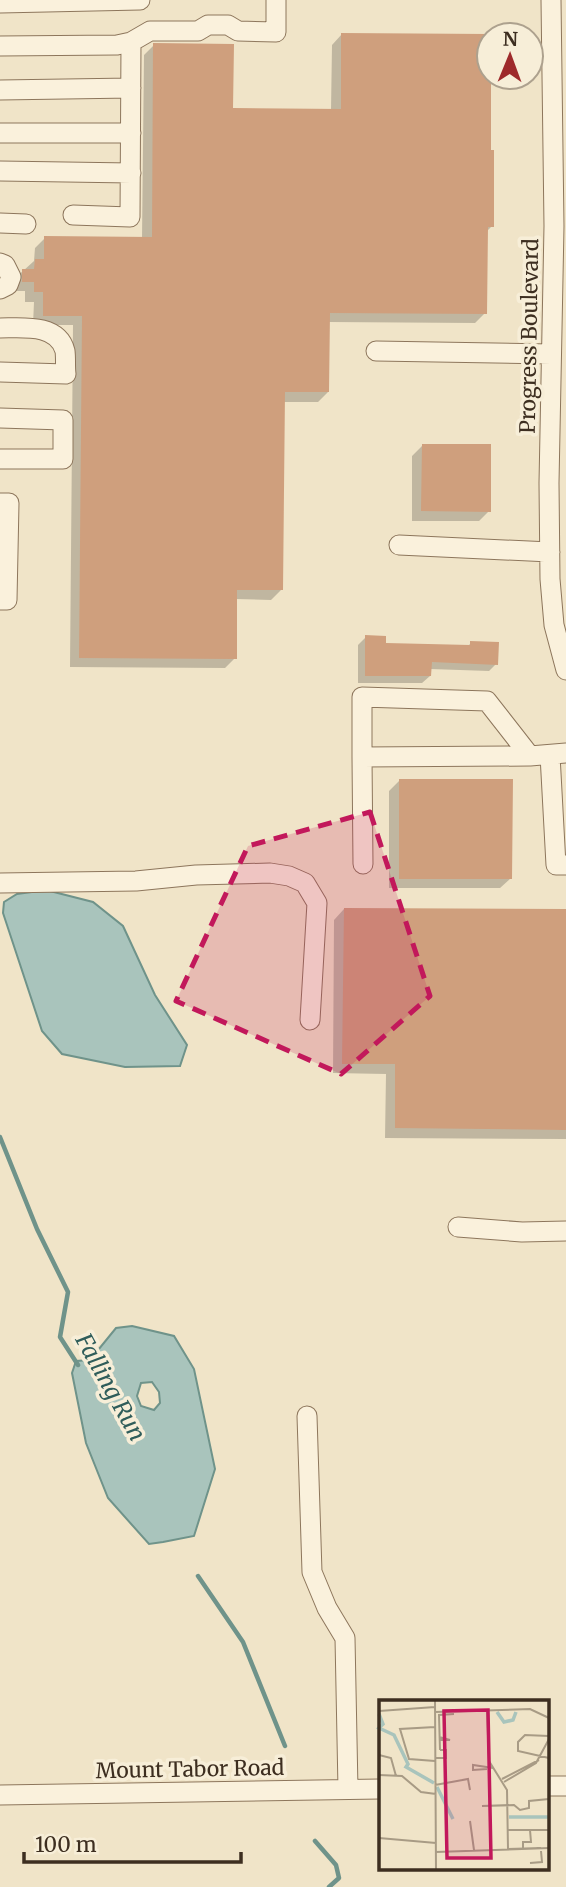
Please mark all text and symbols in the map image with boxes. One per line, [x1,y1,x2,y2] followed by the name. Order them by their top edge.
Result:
[475,21,545,91] north arrow
[503,27,518,51] text: N
[514,238,544,434] street label: Progress Boulevard
[69,1327,152,1446] water label: Falling Run
[379,1700,548,1870] inset map
[95,1754,285,1784] street label: Mount Tabor Road
[24,1820,242,1864] scale bar
[35,1831,97,1858] text: 100 m

